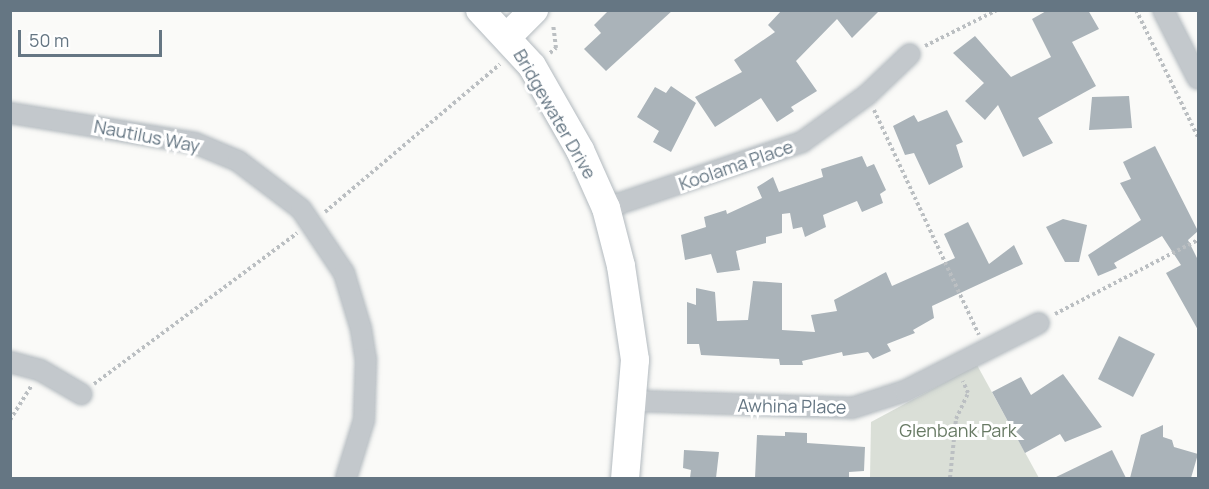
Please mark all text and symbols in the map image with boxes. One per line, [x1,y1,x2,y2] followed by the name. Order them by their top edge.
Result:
[21,18,165,56] scale bar
[29,28,69,52] text: 50 m
[509,45,601,183] street label: Bridgewater Drive
[92,115,202,157] street label: Nautilus Way
[676,135,796,195] street label: Koolama Place
[737,394,847,418] street label: Awhina Place
[899,419,1017,441] park label: Glenbank Park

